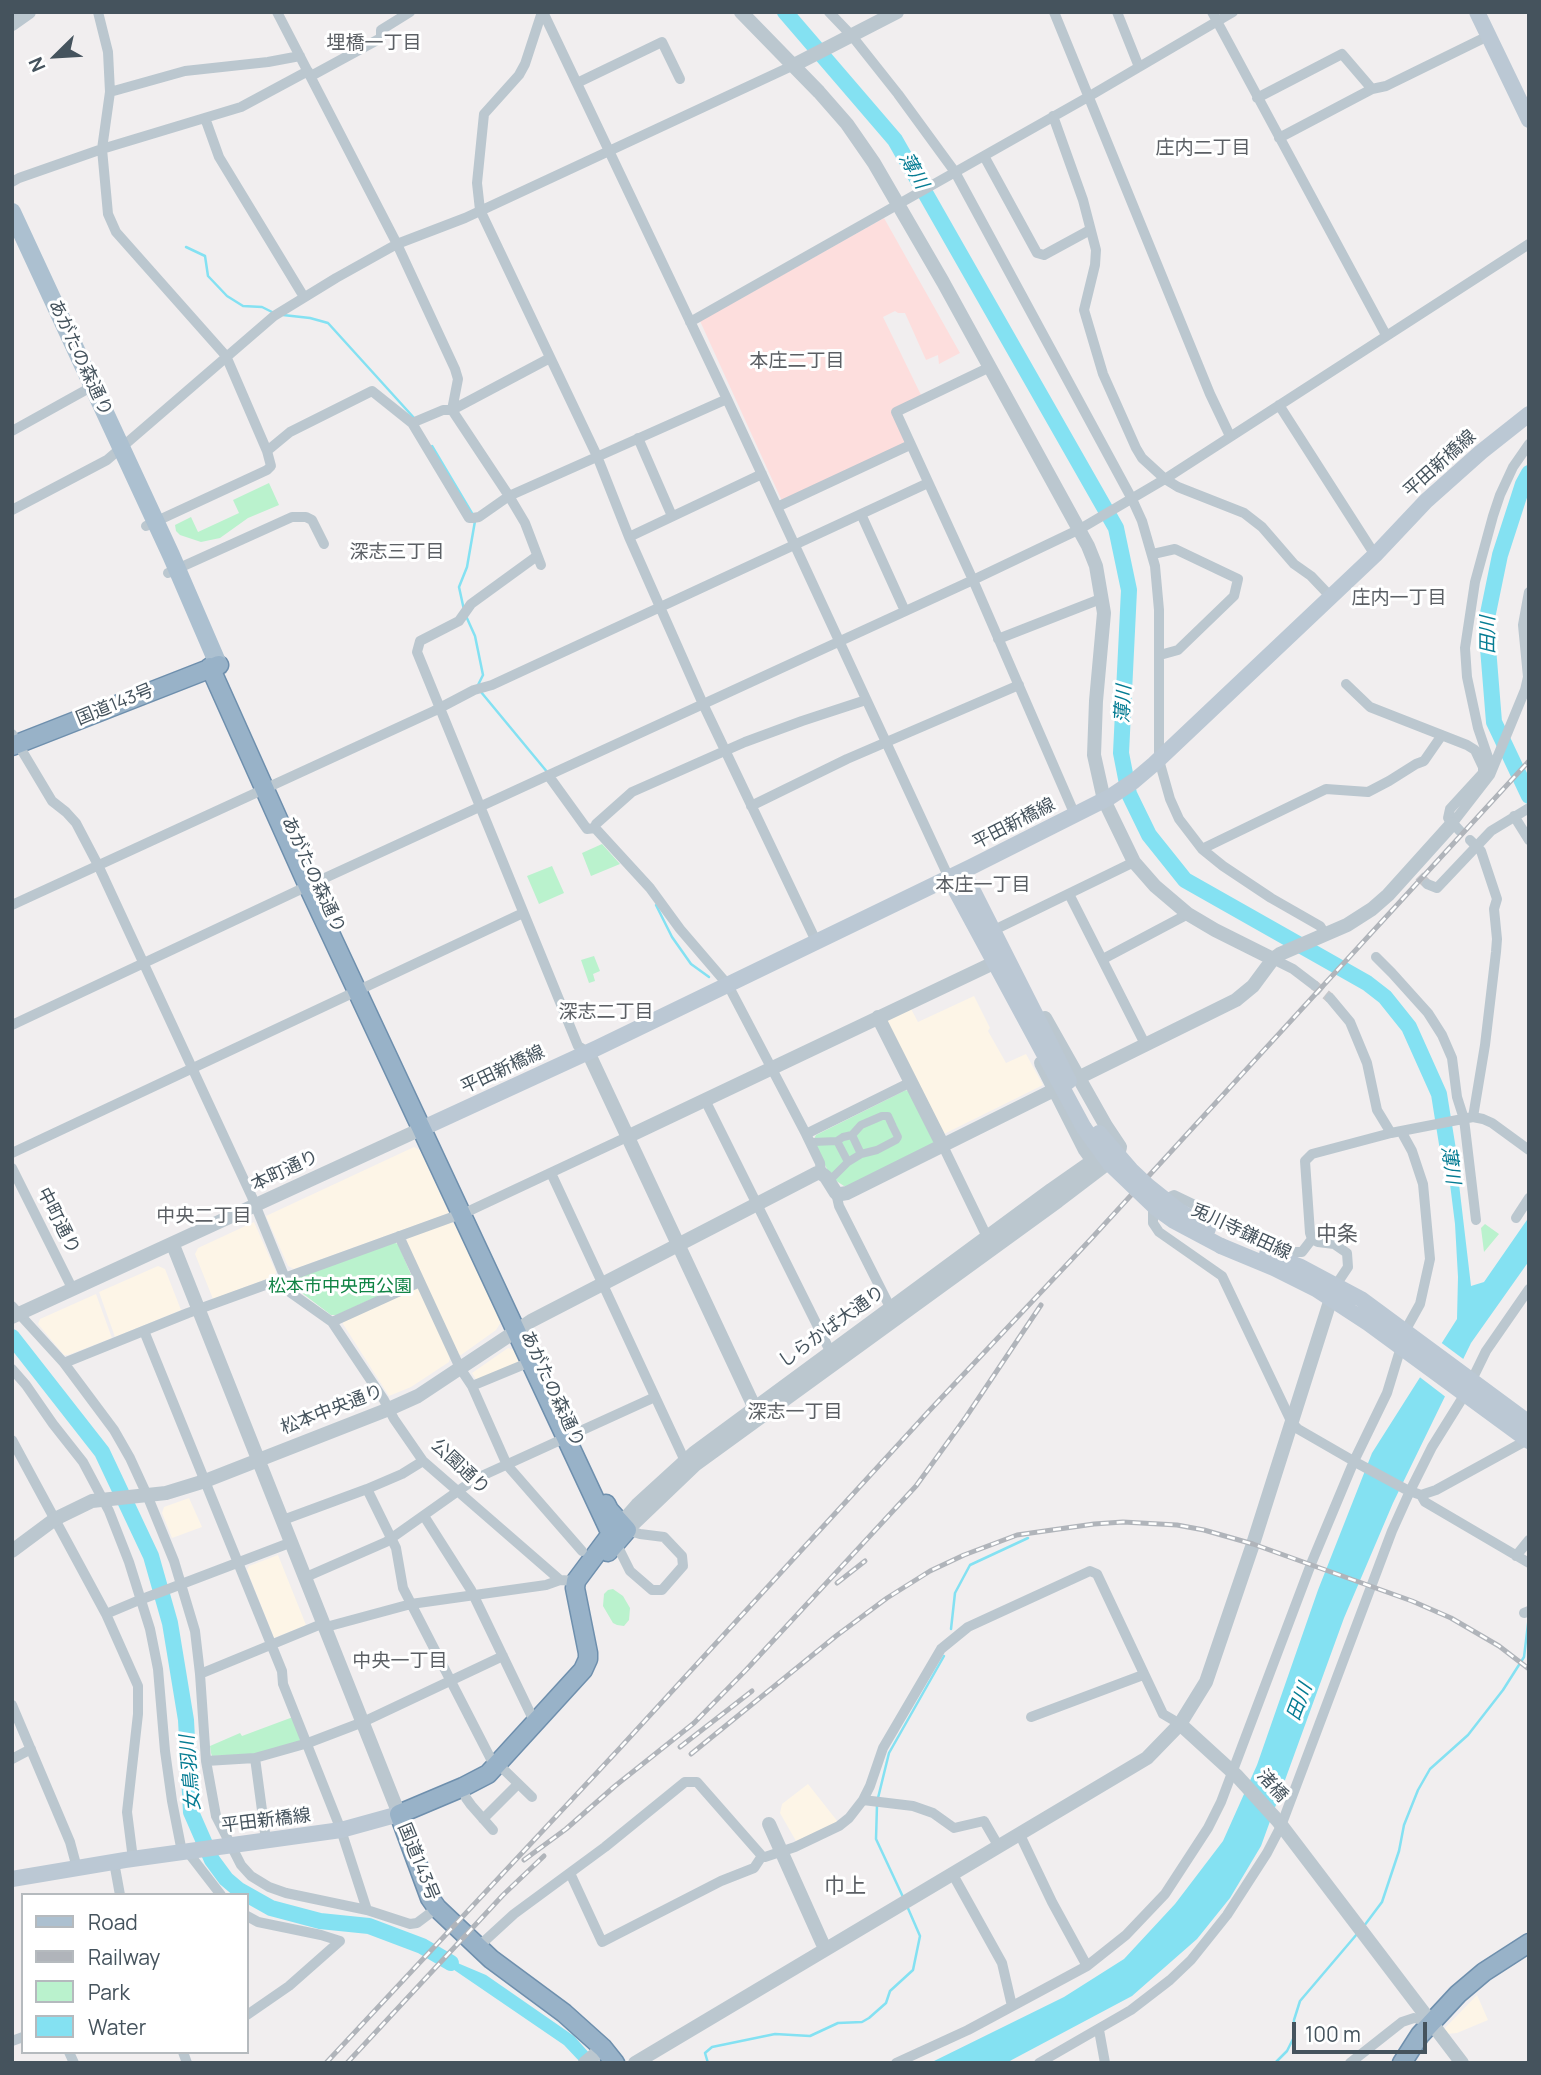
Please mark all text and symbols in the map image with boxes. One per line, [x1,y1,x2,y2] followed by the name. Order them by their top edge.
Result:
[21,21,91,91] north arrow
[327,33,421,55] district label: 埋橋一丁目
[22,53,51,76] text: N
[1156,138,1250,160] district label: 庄内二丁目
[894,149,932,193] water label: 薄川
[44,296,116,420] street label: あがたの森通り
[750,351,844,373] district label: 本庄二丁目
[1399,426,1481,502] street label: 平田新橋線
[350,542,444,564] district label: 深志三丁目
[1352,588,1446,610] district label: 庄内一丁目
[1478,616,1500,654] water label: 田川
[73,680,157,730] street label: 国道143号
[1112,684,1136,724] water label: 薄川
[969,794,1059,854] street label: 平田新橋線
[277,813,349,937] street label: あがたの森通り
[936,875,1030,897] district label: 本庄一丁目
[559,1002,653,1024] district label: 深志二丁目
[458,1041,548,1099] street label: 平田新橋線
[1436,1145,1464,1185] water label: 薄川
[248,1146,322,1196] street label: 本町通り
[32,1184,84,1258] street label: 中町通り
[1187,1199,1295,1265] street label: 兎川寺鎌田線
[157,1206,251,1228] district label: 中央二丁目
[1316,1222,1358,1248] district label: 中条
[268,1276,412,1298] park label: 松本市中央西公園
[775,1281,889,1373] street label: しらかば大通り
[516,1327,588,1451] street label: あがたの森通り
[278,1381,386,1439] street label: 松本中央通り
[748,1402,842,1424] district label: 深志一丁目
[426,1435,494,1499] street label: 公園通り
[353,1651,447,1673] district label: 中央一丁目
[1283,1680,1317,1724] water label: 田川
[176,1734,206,1812] water label: 女鳥羽川
[1252,1765,1292,1807] street label: 渚橋
[220,1805,312,1837] street label: 平田新橋線
[393,1820,443,1904] street label: 国道143号
[824,1874,866,1900] district label: 巾上
[21,1893,248,2054] legend
[88,1908,138,1936] text: Road
[88,1943,160,1971] text: Railway
[88,1978,130,2006] text: Park
[1296,2008,1431,2052] scale bar
[88,2013,146,2041] text: Water
[1305,2020,1361,2048] text: 100 m

